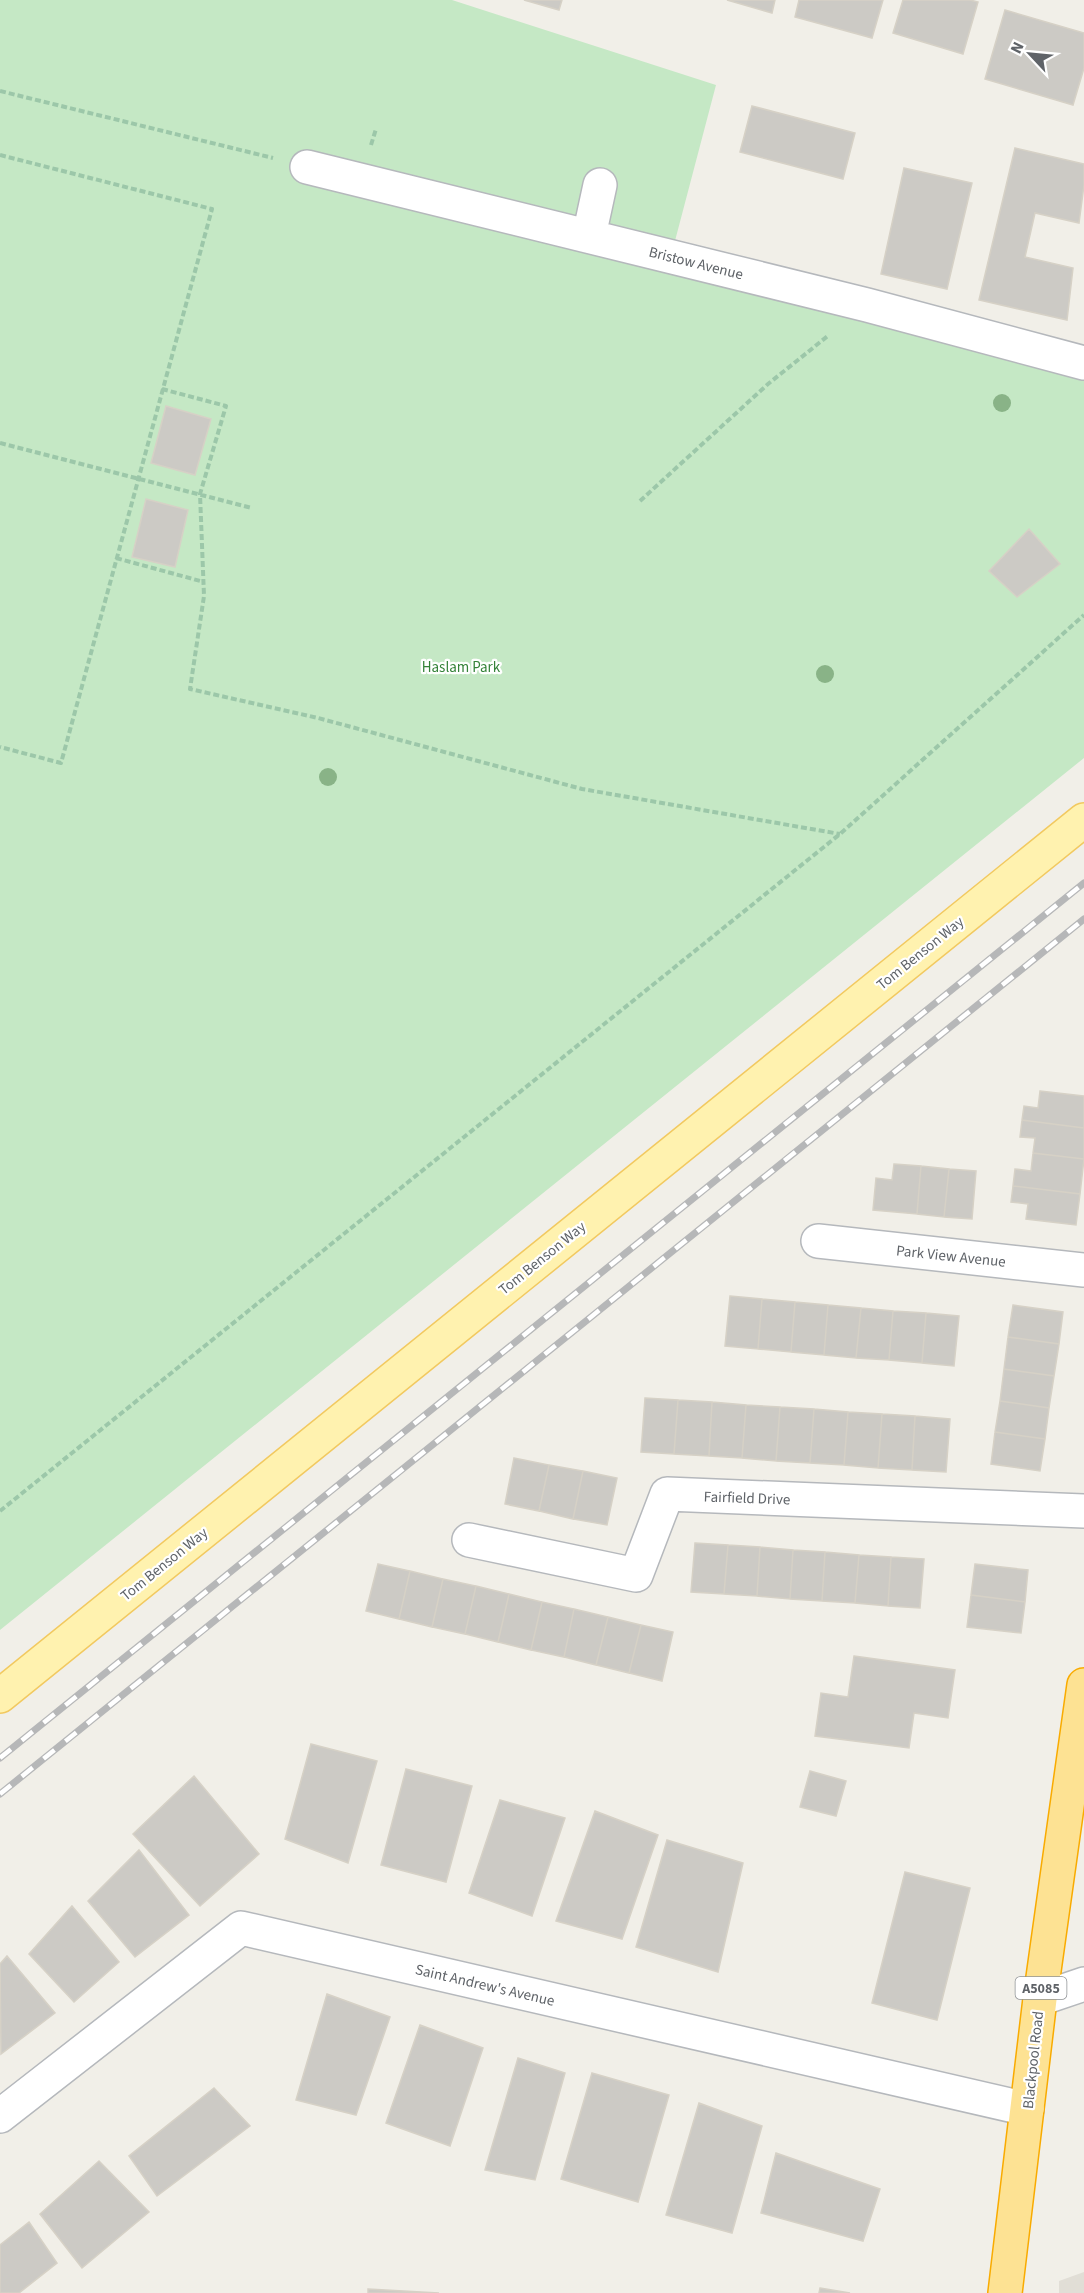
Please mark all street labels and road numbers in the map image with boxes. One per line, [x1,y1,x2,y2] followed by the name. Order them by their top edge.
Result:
[646,242,745,285] street label: Bristow Avenue
[872,912,968,995] street label: Tom Benson Way
[494,1217,590,1300] street label: Tom Benson Way
[895,1240,1007,1273] street label: Park View Avenue
[703,1486,791,1511] street label: Fairfield Drive
[116,1523,212,1606] street label: Tom Benson Way
[413,1959,557,2012] street label: Saint Andrew's Avenue
[1016,1977,1066,1999] road number: A5085
[1018,2010,1049,2110] street label: Blackpool Road

